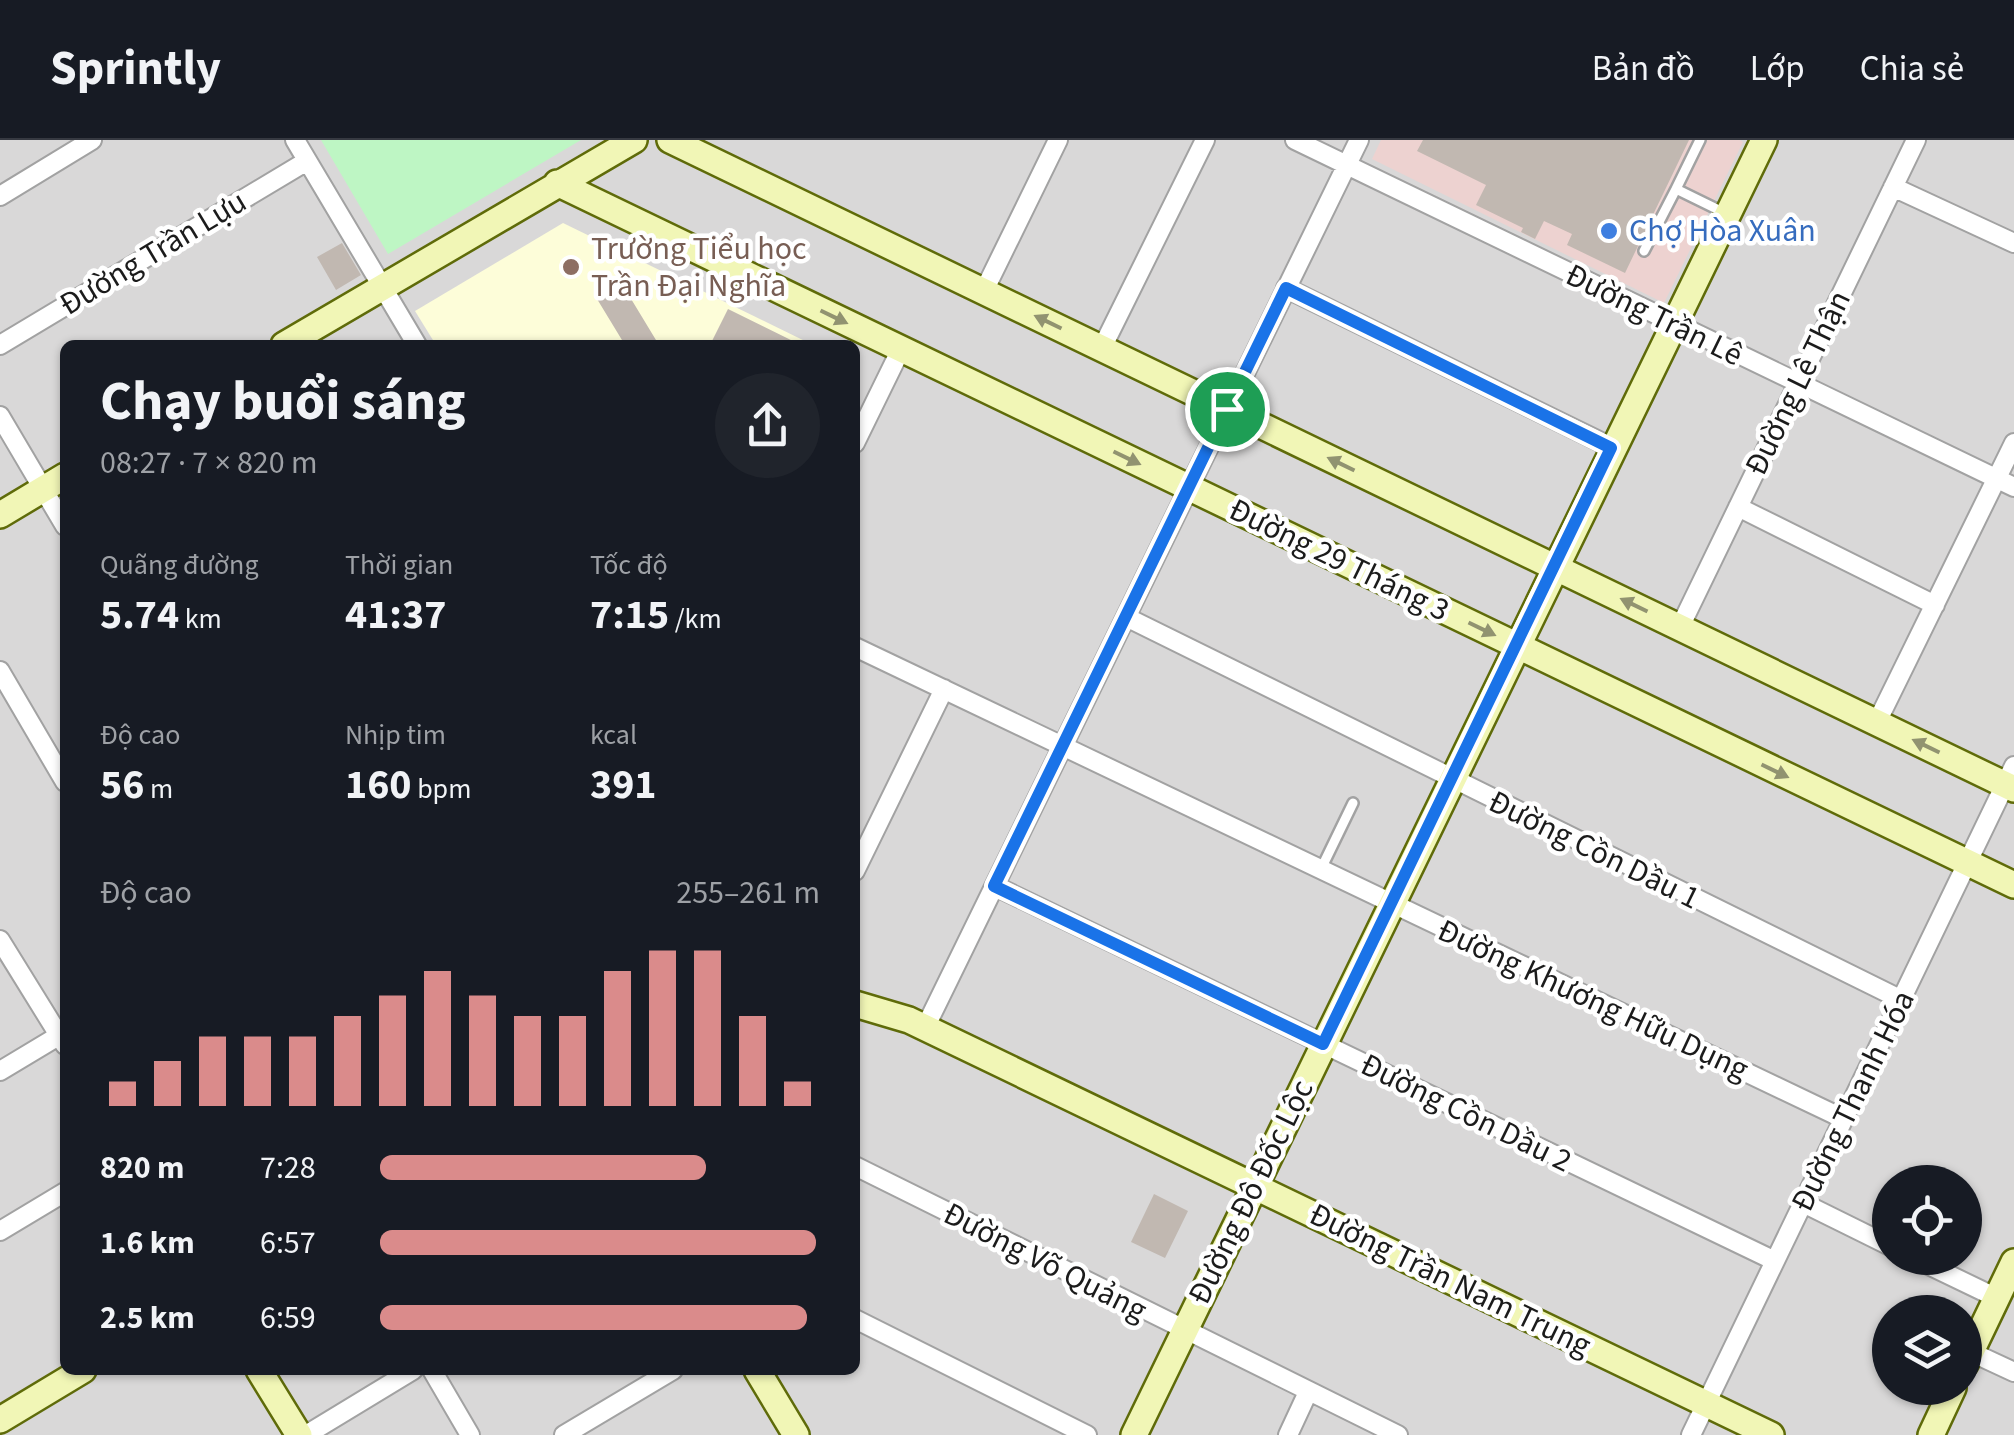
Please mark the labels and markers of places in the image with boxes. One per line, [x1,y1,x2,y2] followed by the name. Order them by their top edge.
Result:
[1629,208,1816,254] place label: Chợ Hòa Xuân
[1598,220,1620,242] marker: Chợ Hòa Xuân
[591,226,807,309] place label: Trường Tiểu học Trần Đại Nghĩa
[560,256,582,278] marker: Trường Tiểu học Trần Đại Nghĩa
[1185,367,1270,452] pin

